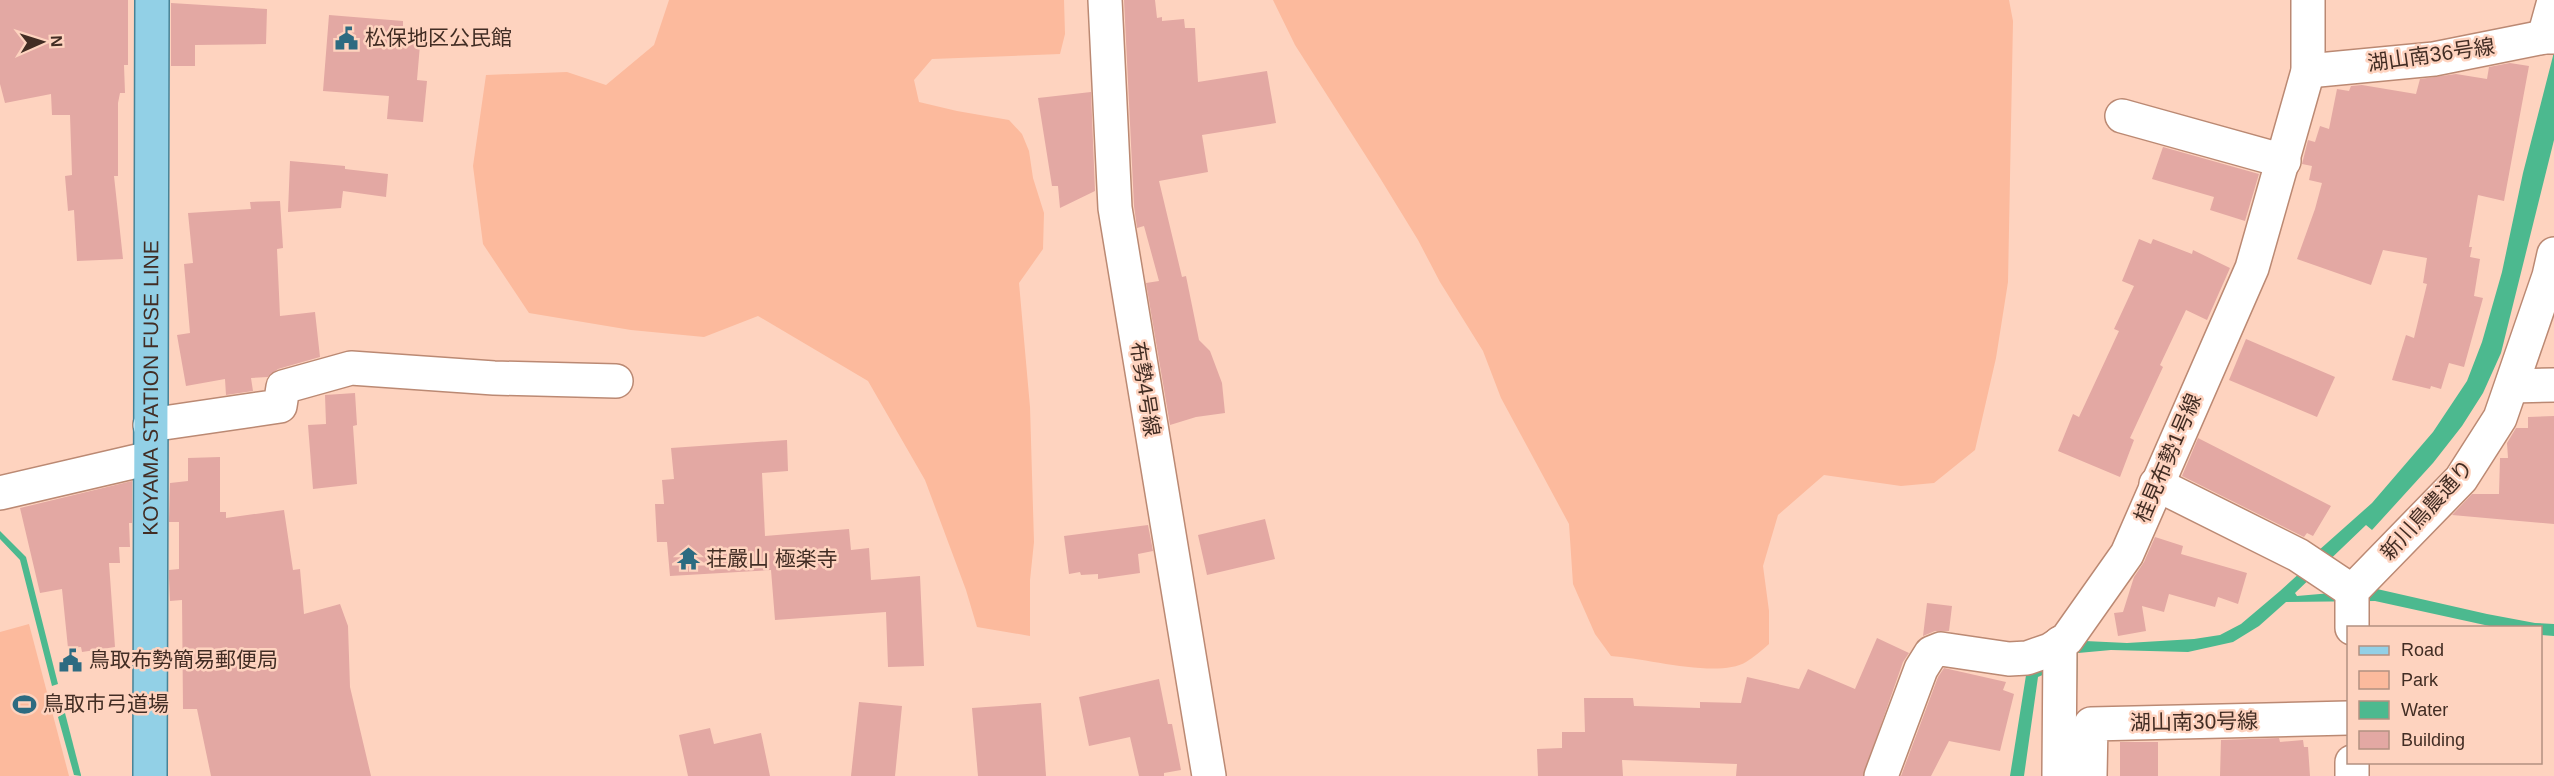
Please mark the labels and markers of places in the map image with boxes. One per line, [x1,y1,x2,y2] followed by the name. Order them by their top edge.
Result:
[334,25,360,51] public building icon: 松保地区公民館
[365,26,512,49] place label: 松保地区公民館
[675,546,701,572] temple icon: 荘嚴山 極楽寺
[706,547,838,570] place label: 荘嚴山 極楽寺
[58,647,84,673] public building icon: 鳥取布勢簡易郵便局
[89,648,278,671] place label: 鳥取布勢簡易郵便局
[12,691,38,717] sports icon: 鳥取市弓道場
[43,692,169,715] place label: 鳥取市弓道場

